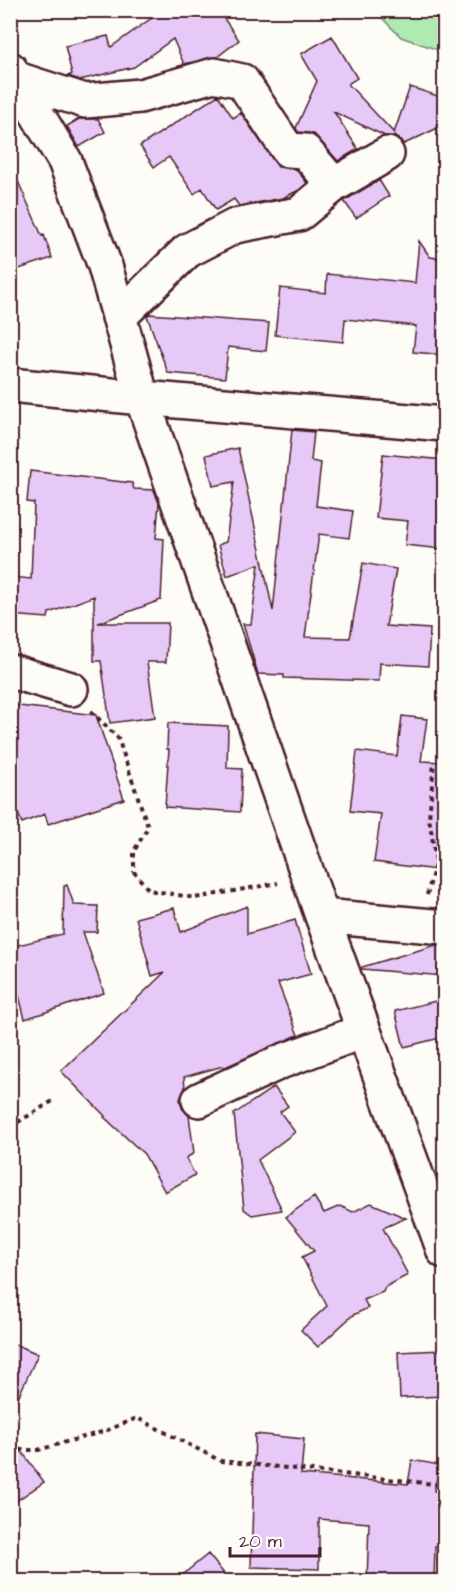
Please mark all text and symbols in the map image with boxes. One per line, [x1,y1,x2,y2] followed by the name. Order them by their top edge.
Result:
[230,1520,320,1558] scale bar
[239,1529,282,1554] text: 20 m

